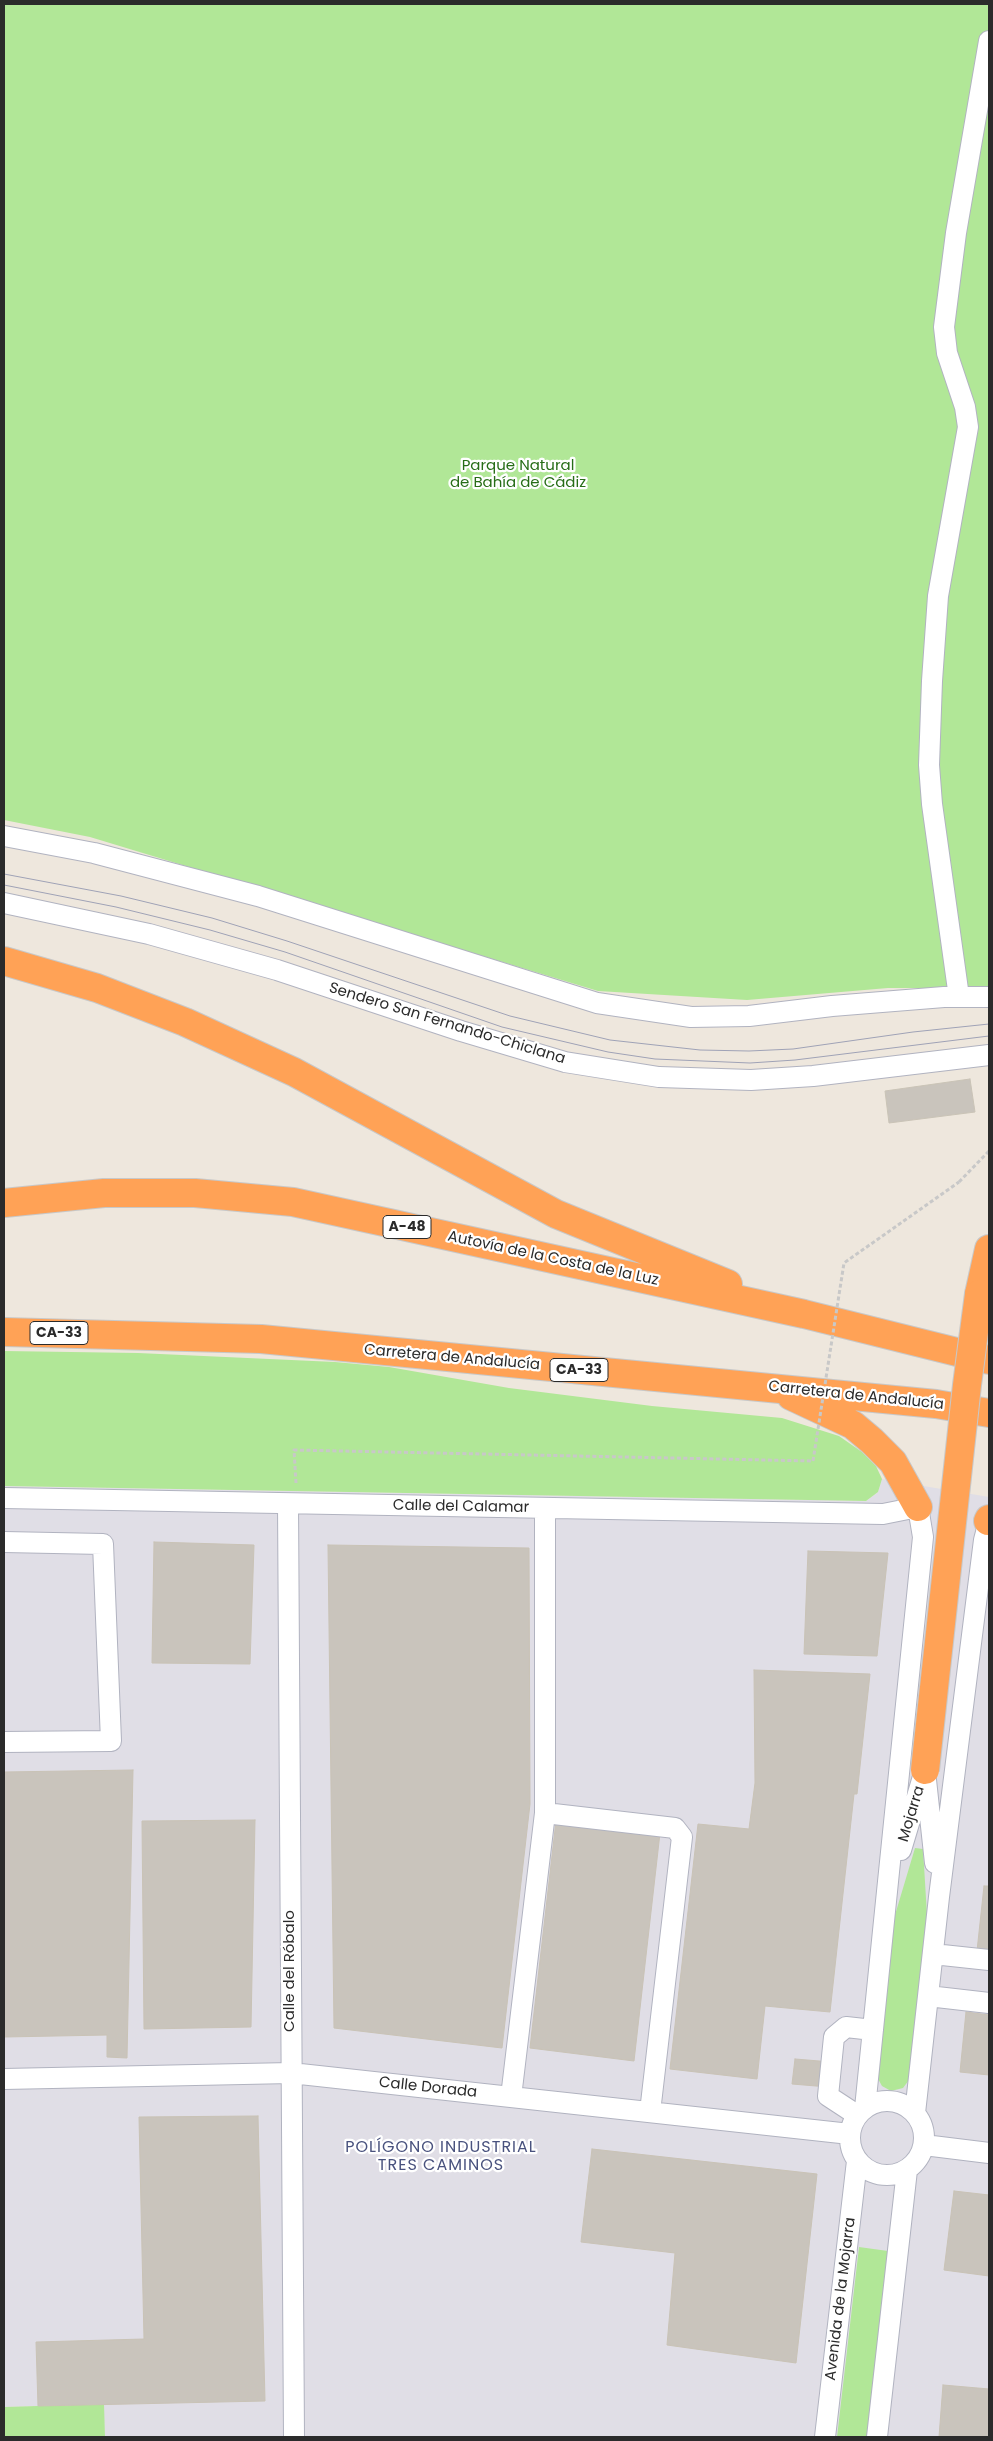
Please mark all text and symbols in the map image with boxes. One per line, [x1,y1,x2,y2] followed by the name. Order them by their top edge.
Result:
[450,457,586,492] park label: Parque Natural de Bahía de Cádiz
[327,979,567,1069] street label: Sendero San Fernando-Chiclana
[383,1216,431,1238] road number: A-48
[446,1228,660,1290] street label: Autovía de la Costa de la Luz
[30,1322,88,1345] road number: CA-33
[363,1341,541,1375] street label: Carretera de Andalucía
[550,1358,608,1382] road number: CA-33
[767,1378,945,1414] street label: Carretera de Andalucía
[393,1497,529,1517] street label: Calle del Calamar
[895,1784,929,1844] street label: Mojarra
[281,1910,299,2032] street label: Calle del Róbalo
[378,2074,478,2102] street label: Calle Dorada
[343,2138,539,2176] district label: POLÍGONO INDUSTRIAL TRES CAMINOS
[822,2216,860,2382] street label: Avenida de la Mojarra

